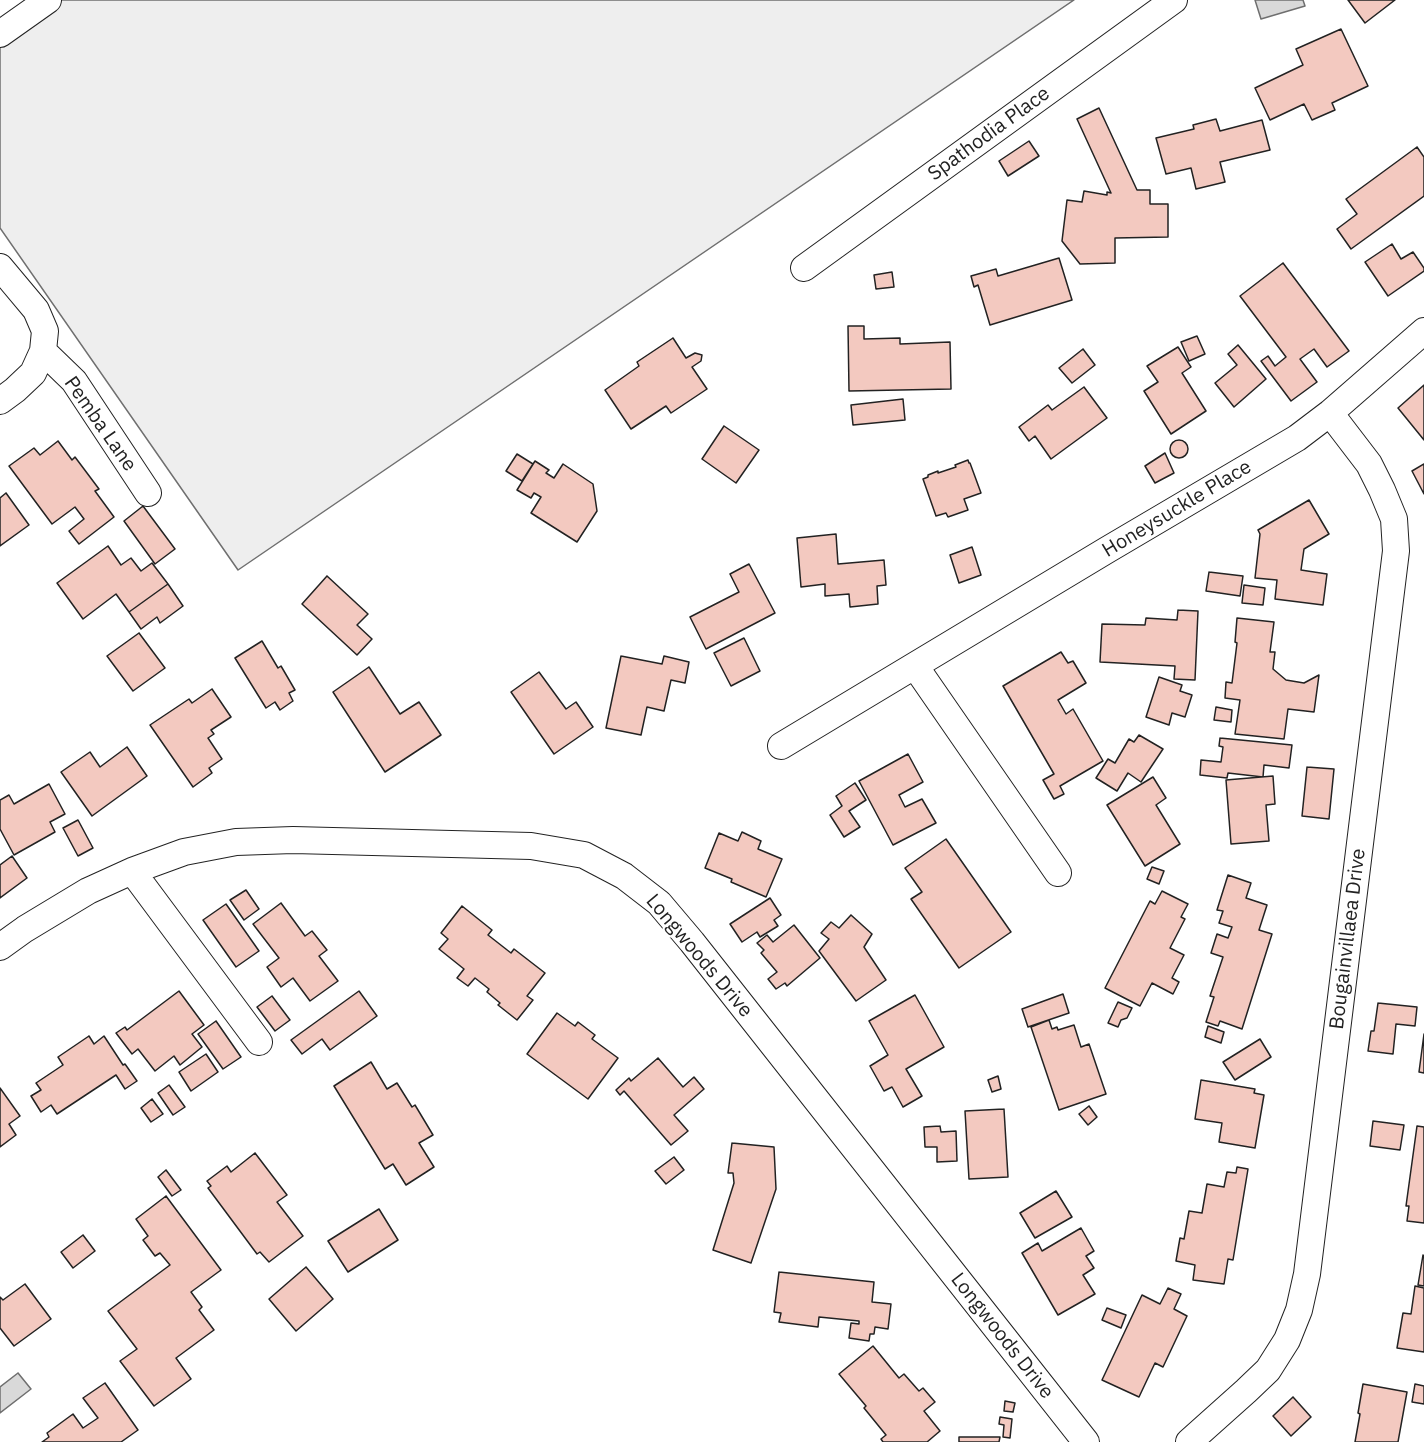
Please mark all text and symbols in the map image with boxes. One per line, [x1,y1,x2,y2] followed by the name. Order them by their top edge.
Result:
[923,82,1055,186] street label: Spathodia Place
[59,372,141,476] street label: Pemba Lane
[1098,455,1256,563] street label: Honeysuckle Place
[1325,847,1371,1031] street label: Bougainvillaea Drive
[641,890,757,1022] street label: Longwoods Drive
[945,1268,1059,1404] street label: Longwoods Drive

